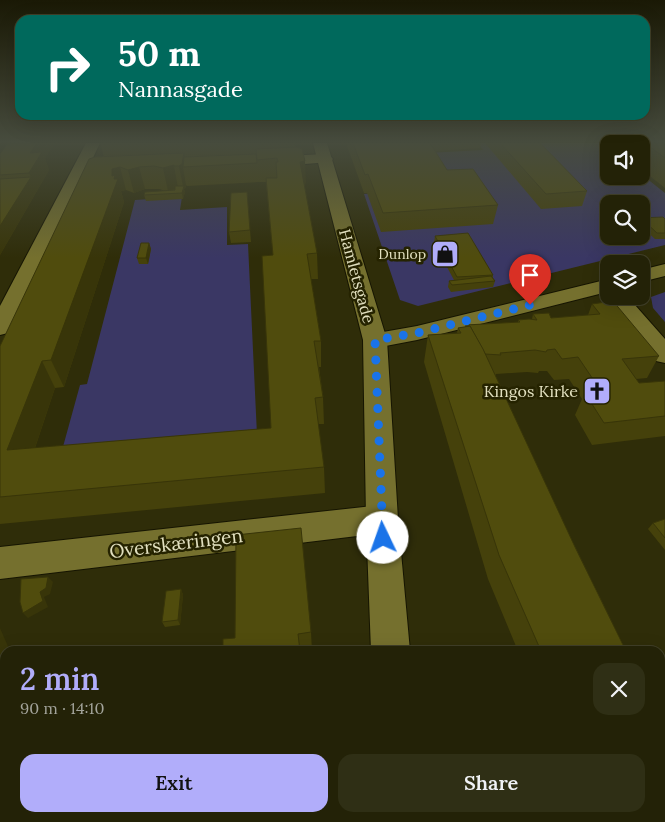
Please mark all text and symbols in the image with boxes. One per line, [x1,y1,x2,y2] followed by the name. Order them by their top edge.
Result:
[118,31,201,76] text: 50 m
[35,35,100,100] icon: right
[118,75,243,103] text: Nannasgade
[600,135,650,305] map controls
[600,135,650,185] button: sound
[600,195,650,245] button: search
[335,227,379,326] street label: Hamletsgade
[430,239,460,269] shop icon: Dunlop
[378,245,426,263] place label: Dunlop
[509,254,551,305] pin
[600,255,650,305] button: layers
[516,261,544,289] icon: arrive
[582,376,612,406] church icon: Kingos Kirke
[484,381,578,401] place label: Kingos Kirke
[356,511,408,563] position arrow
[108,523,244,563] street label: Overskæringen
[20,660,99,698] text: 2 min
[593,663,645,715] button: close
[20,698,104,718] text: 90 m · 14:10
[20,754,328,812] button: Exit
[338,754,645,812] button: Share

